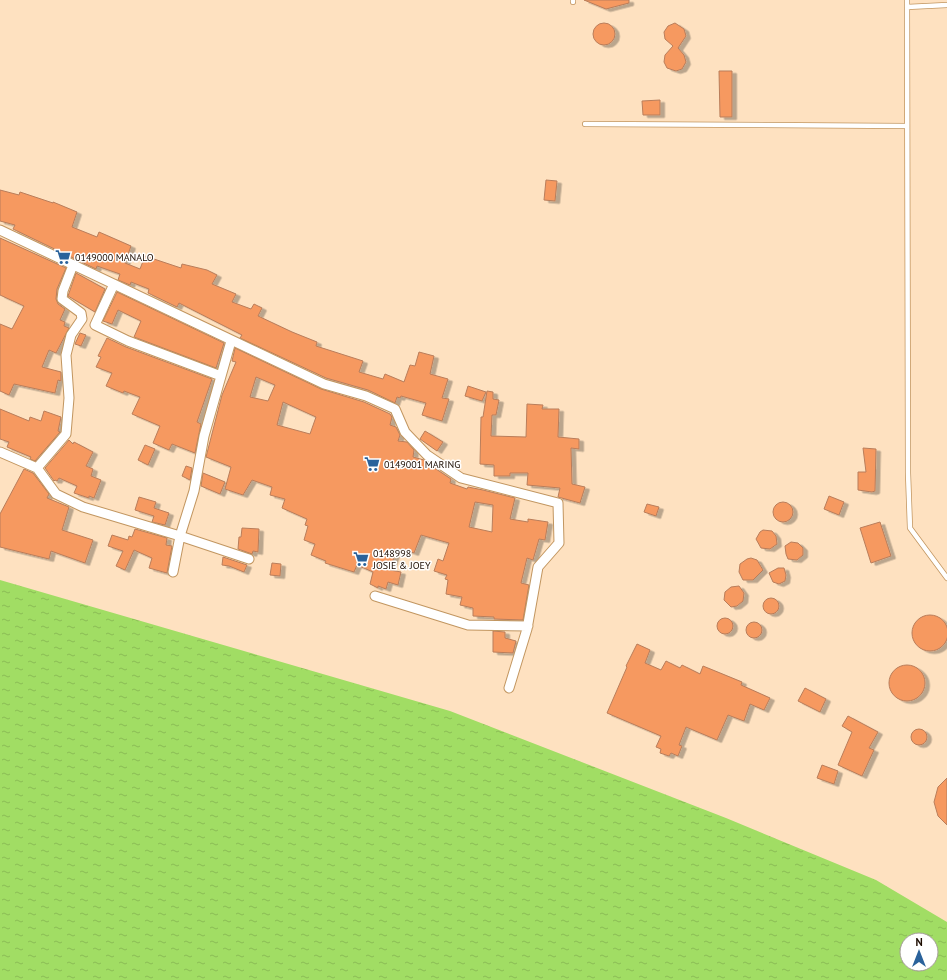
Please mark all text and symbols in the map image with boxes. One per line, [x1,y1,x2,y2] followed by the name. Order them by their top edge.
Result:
[54,248,72,266] supermarket icon: 0149000 MANALO
[75,251,154,264] place label: 0149000 MANALO
[363,455,381,473] supermarket icon: 0149001 MARING
[384,458,460,471] place label: 0149001 MARING
[372,547,431,572] place label: 0148998 JOSIE & JOEY
[352,550,370,568] supermarket icon: 0148998 JOSIE & JOEY
[899,932,939,972] north arrow
[915,935,923,949] text: N

